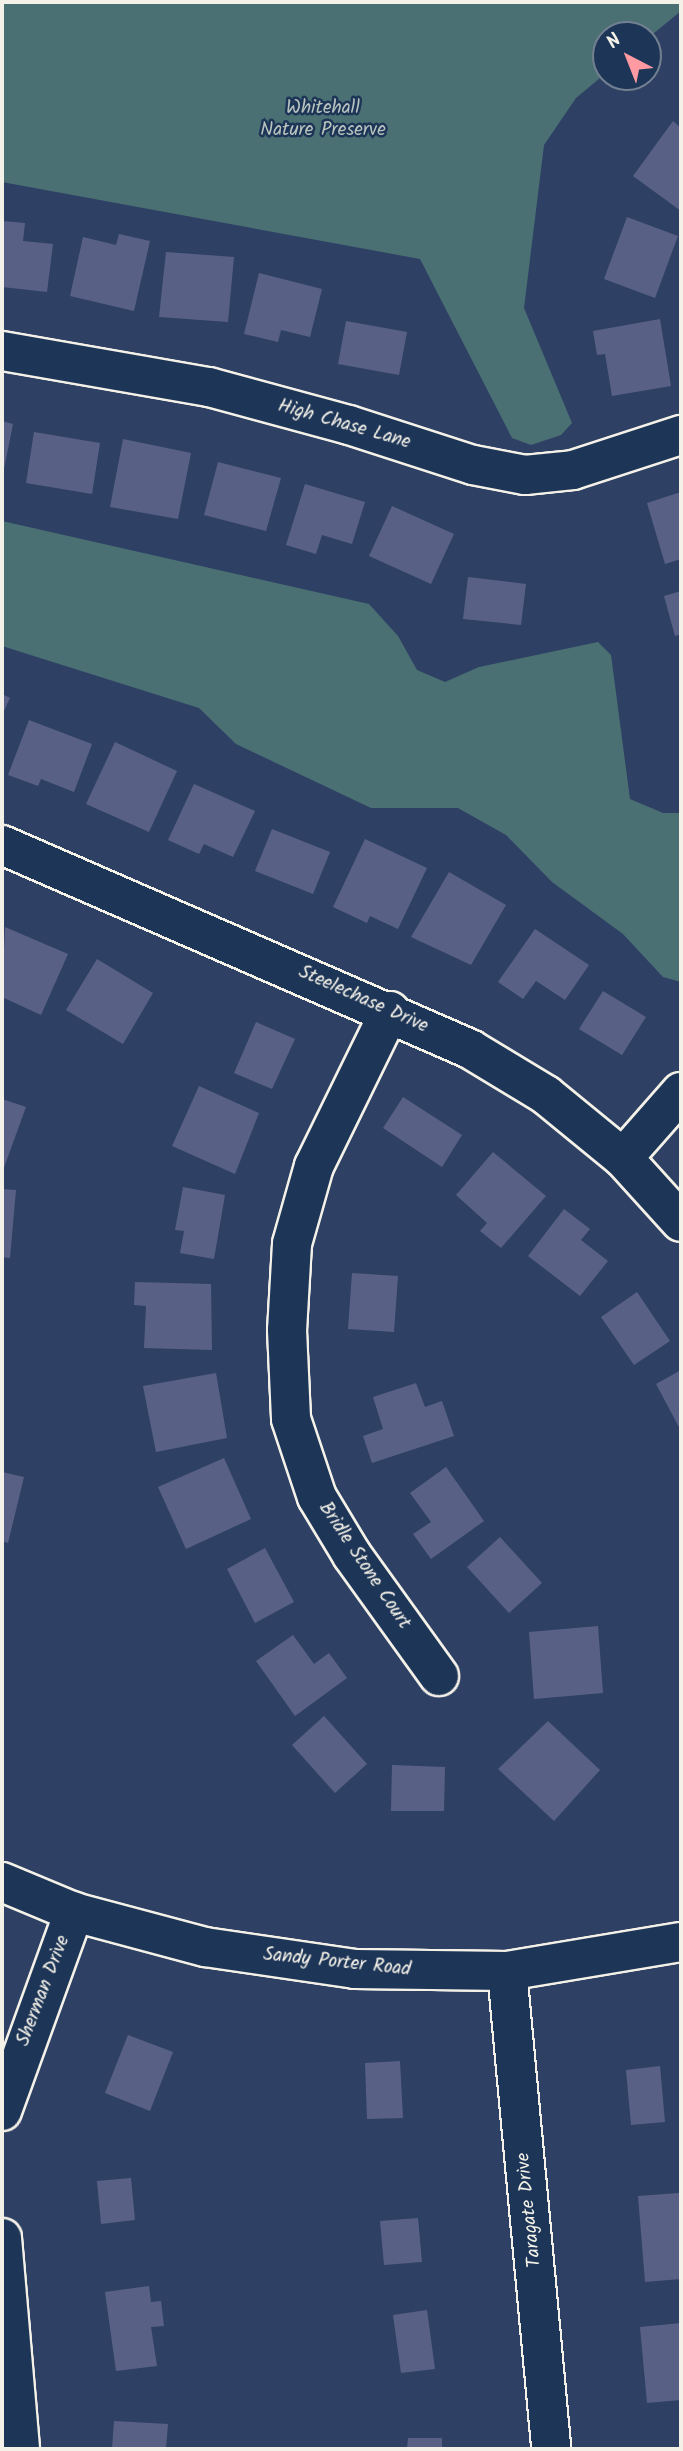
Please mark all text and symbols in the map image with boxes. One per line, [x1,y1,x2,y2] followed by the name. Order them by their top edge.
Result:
[592,21,662,91] north arrow
[600,27,629,57] text: N
[260,98,386,142] park label: Whitehall Nature Preserve
[275,395,413,455] street label: High Chase Lane
[295,961,431,1039] street label: Steelechase Drive
[313,1498,415,1634] street label: Bridle Stone Court
[12,1933,76,2049] street label: Sherman Drive
[262,1944,412,1982] street label: Sandy Porter Road
[513,2151,547,2269] street label: Taragate Drive

